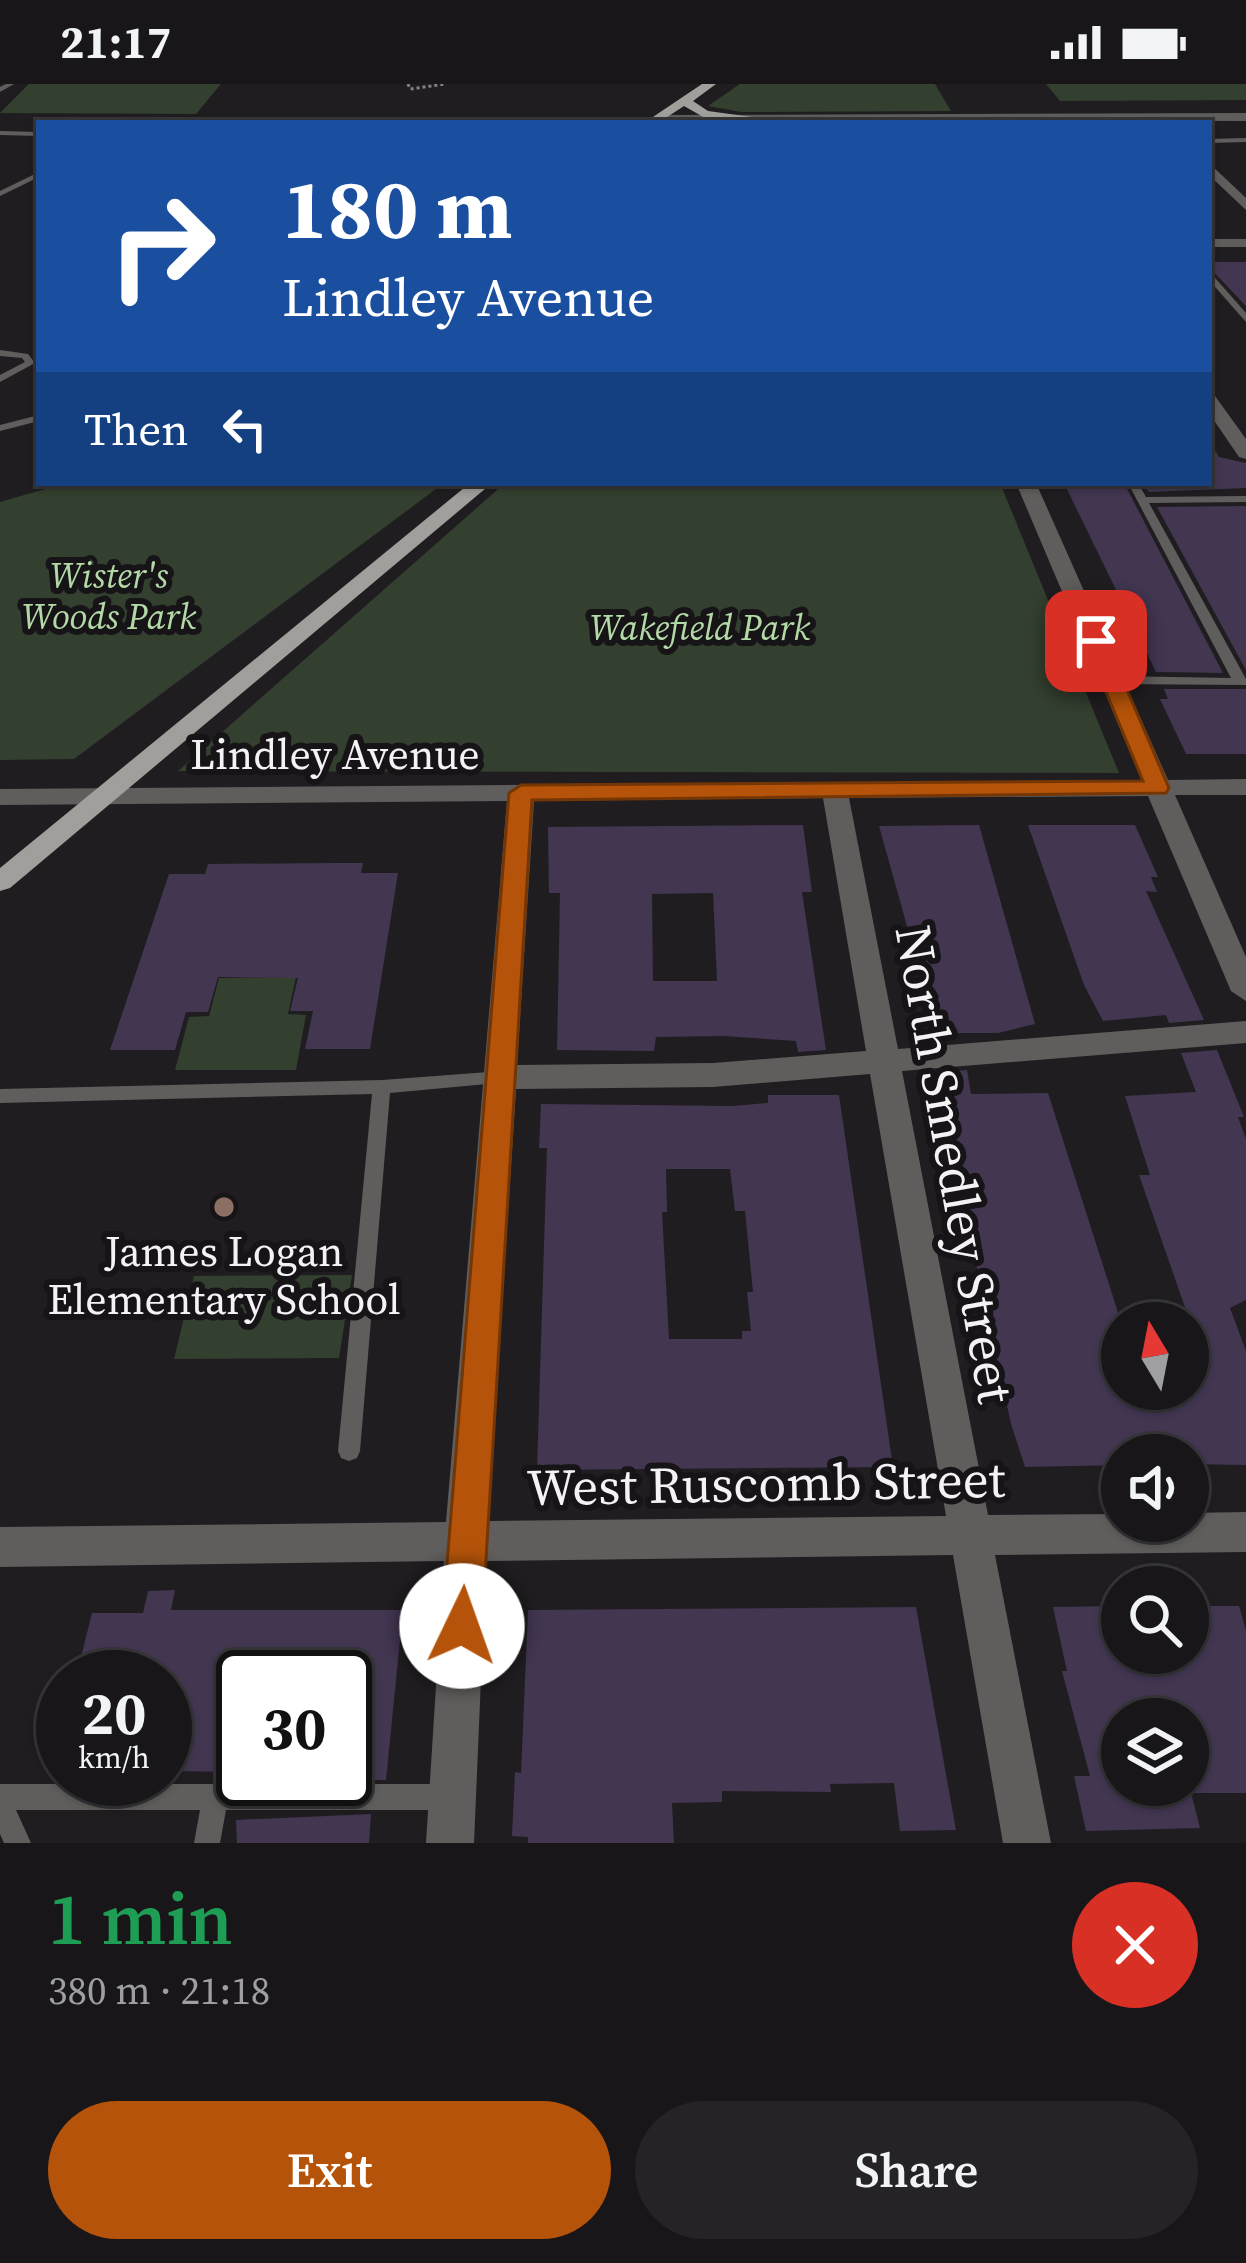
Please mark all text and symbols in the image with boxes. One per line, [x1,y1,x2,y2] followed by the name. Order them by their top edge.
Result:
[60,11,171,73] text: 21:17
[282,151,513,266] text: 180 m
[84,168,240,324] icon: right
[282,260,654,334] text: Lindley Avenue
[212,396,278,462] icon: left
[84,398,188,460] text: Then
[22,551,197,641] park label: Wister's Woods Park
[1045,590,1147,692] pin
[590,603,811,652] park label: Wakefield Park
[1063,608,1129,674] icon: arrive
[190,725,480,783] street label: Lindley Avenue
[879,920,1032,1409] street label: North Smedley Street
[211,1194,237,1220] marker: James Logan Elementary School
[47,1222,401,1328] place label: James Logan Elementary School
[1101,1302,1209,1410] north arrow
[1101,1302,1209,1806] map controls
[1101,1434,1209,1542] button: sound
[526,1444,1006,1522] street label: West Ruscomb Street
[399,1563,525,1689] position arrow
[1101,1566,1209,1674] button: search
[216,1650,372,1806] speed limit sign: 30
[81,1672,147,1754] text: 20
[1101,1698,1209,1806] button: layers
[78,1737,150,1778] text: km/h
[48,1869,233,1968] text: 1 min
[1072,1882,1198,2008] button: close
[48,1964,270,2017] text: 380 m · 21:18
[48,2101,611,2239] button: Exit
[635,2101,1198,2239] button: Share

